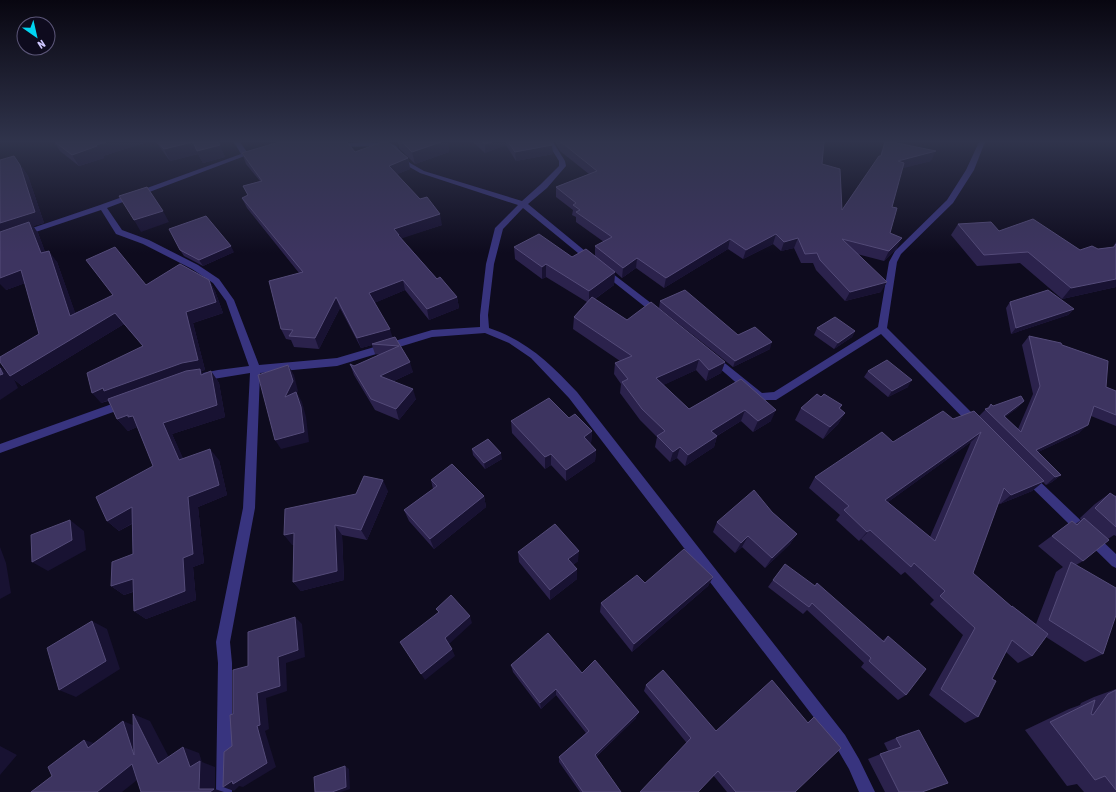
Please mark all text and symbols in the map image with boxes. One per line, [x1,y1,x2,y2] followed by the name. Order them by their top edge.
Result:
[16,16,56,56] north arrow
[36,37,48,51] text: N

